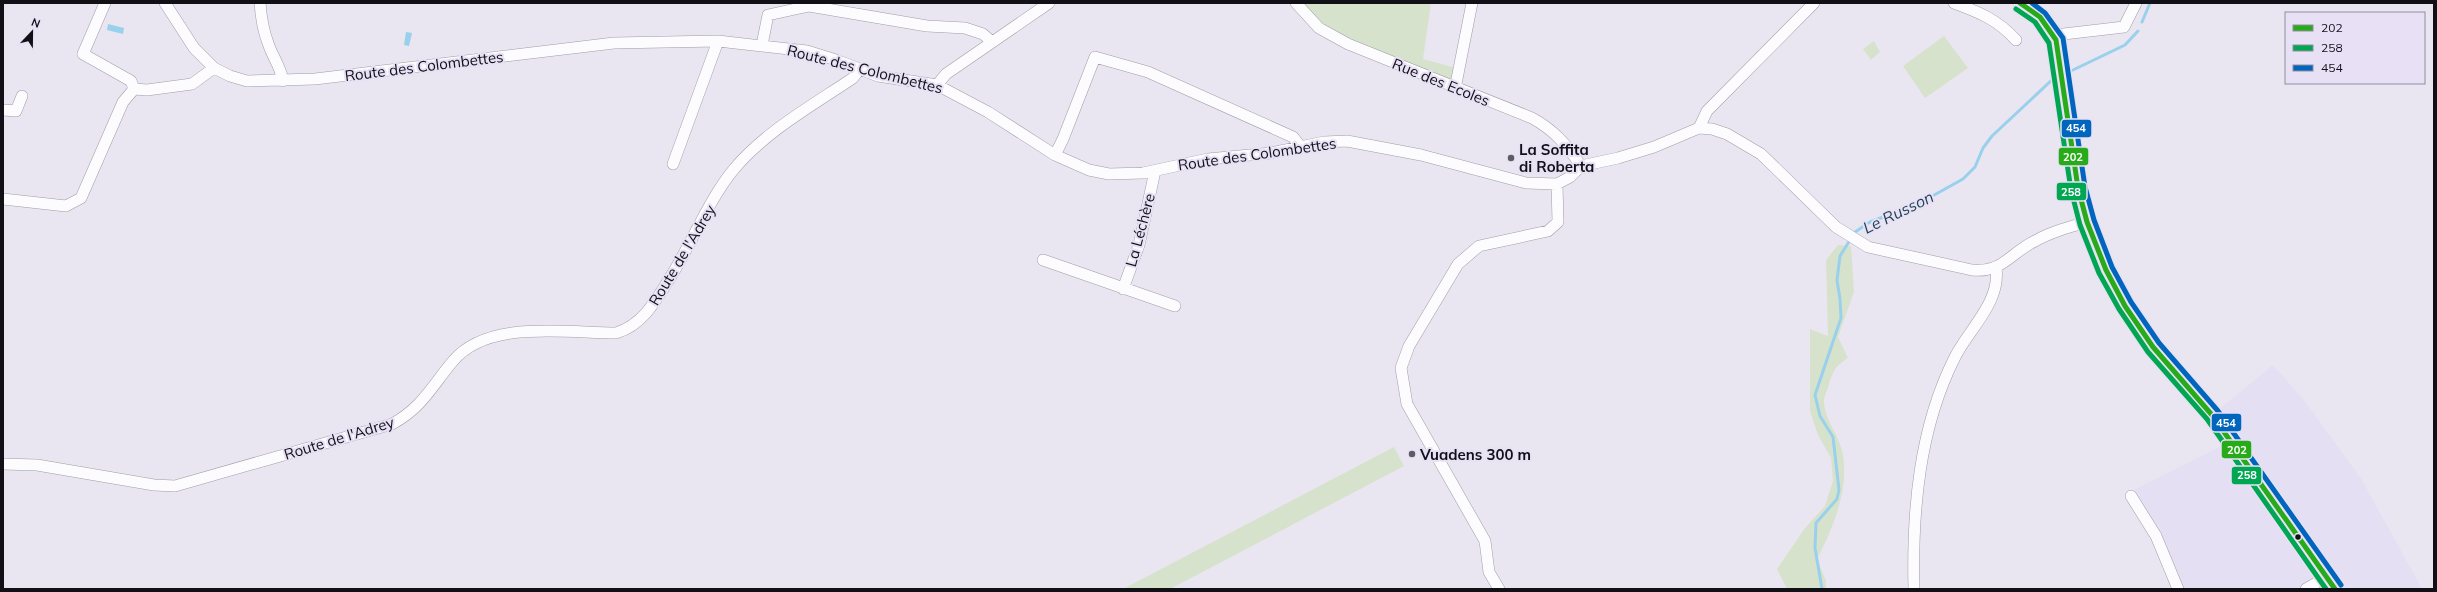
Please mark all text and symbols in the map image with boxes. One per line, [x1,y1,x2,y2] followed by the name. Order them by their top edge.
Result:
[12,12,52,52] north arrow
[2285,12,2425,84] legend
[29,15,42,31] text: N
[2321,20,2343,35] text: 202
[785,40,945,98] street label: Route des Colombettes
[2321,40,2343,55] text: 258
[344,47,504,85] street label: Route des Colombettes
[1390,54,1492,110] street label: Rue des Ecoles
[2321,60,2343,75] text: 454
[2061,119,2092,138] line badge: 454
[2066,121,2086,135] text: 454
[1177,133,1337,175] street label: Route des Colombettes
[1519,140,1594,176] place label: La Soffita di Roberta
[2058,147,2089,166] line badge: 202
[2063,150,2083,164] text: 202
[1506,153,1516,163] marker: La Soffita di Roberta
[2056,182,2087,201] line badge: 258
[2061,185,2081,199] text: 258
[1859,186,1937,238] water label: Le Russon
[1121,191,1159,269] street label: La Léchère
[645,201,720,309] street label: Route de l'Adrey
[282,412,396,464] street label: Route de l'Adrey
[2211,413,2242,432] line badge: 454
[2216,416,2236,430] text: 454
[2221,440,2252,459] line badge: 202
[2227,443,2247,457] text: 202
[1419,445,1531,464] place label: Vuadens 300 m
[1407,449,1417,459] marker: Vuadens 300 m
[2231,466,2262,485] line badge: 258
[2237,468,2257,482] text: 258
[2293,532,2303,542] unlabelled marker

